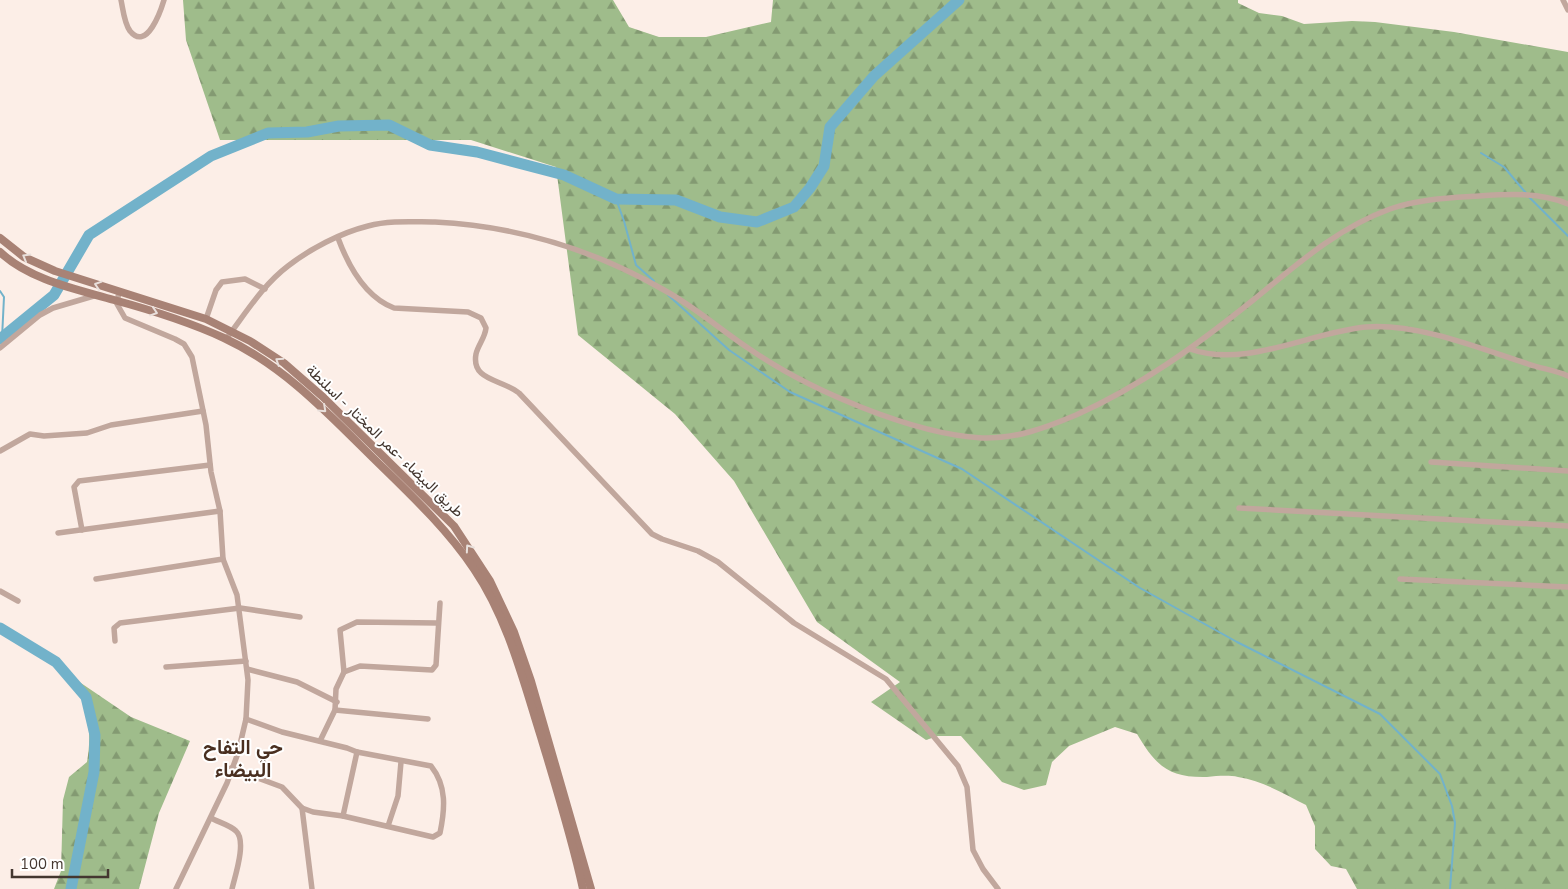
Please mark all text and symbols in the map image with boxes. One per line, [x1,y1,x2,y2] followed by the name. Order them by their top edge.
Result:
[22,253,31,263] one-way arrow
[95,280,103,290] one-way arrow
[149,307,158,317] one-way arrow
[276,357,285,367] one-way arrow
[302,360,468,522] street label: طريق البيضاء -عمر المختار - اسلنطة
[318,403,327,412] one-way arrow
[466,544,475,554] one-way arrow
[203,734,283,784] district label: حي التفاح البيضاء
[12,846,109,878] scale bar
[20,854,64,874] text: 100 m

